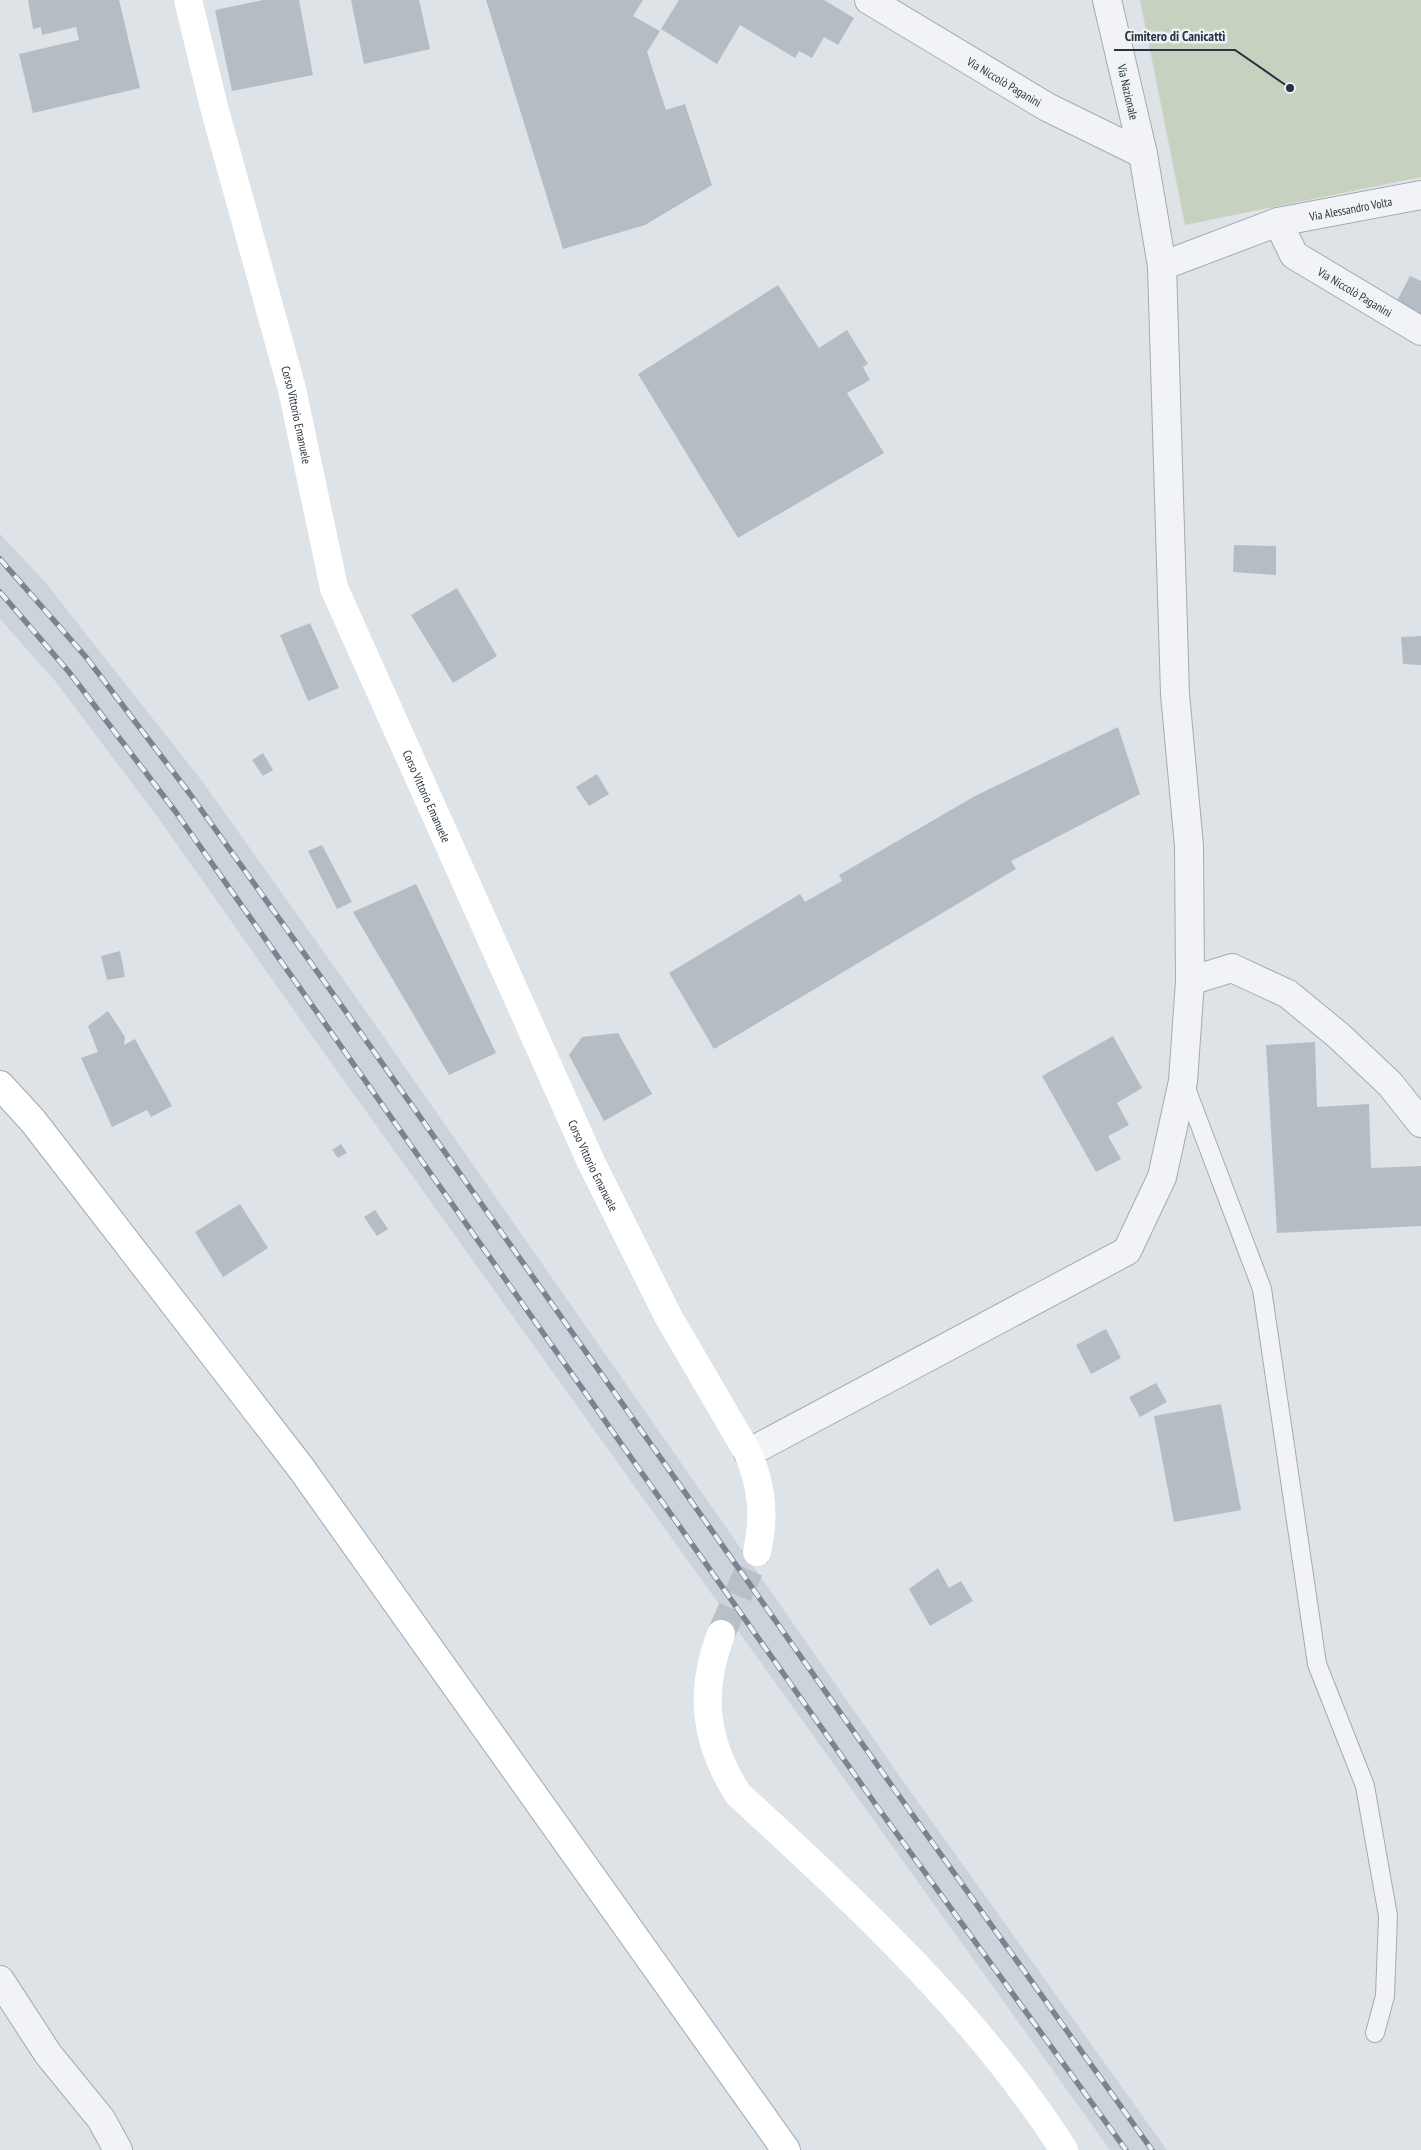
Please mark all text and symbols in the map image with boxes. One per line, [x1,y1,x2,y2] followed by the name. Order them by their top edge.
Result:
[1114,21,1235,50] callout: Cimitero di Canicattì
[1125,27,1225,45] text: Cimitero di Canicattì
[964,53,1044,110] street label: Via Niccolò Paganini
[1114,62,1142,121] street label: Via Nazionale
[1307,193,1393,224] street label: Via Alessandro Volta
[1314,263,1395,320] street label: Via Niccolò Paganini
[278,364,315,465] street label: Corso Vittorio Emanuele
[400,747,454,845] street label: Corso Vittorio Emanuele
[565,1117,622,1214] street label: Corso Vittorio Emanuele

